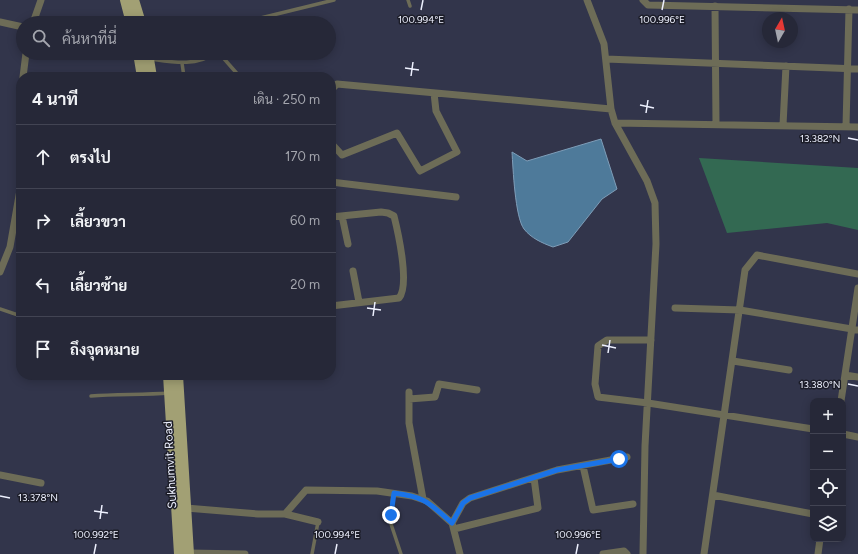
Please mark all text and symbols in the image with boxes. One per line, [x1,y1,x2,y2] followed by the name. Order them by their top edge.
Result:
[762,12,798,48] north arrow
[398,13,444,26] text: 100.994°E
[639,13,685,26] text: 100.996°E
[16,16,336,60] search box
[30,27,52,49] icon: search
[62,30,117,48] text: ค้นหาที่นี่
[32,89,78,109] text: 4 นาที
[253,92,320,107] text: เดิน · 250 m
[800,132,840,145] text: 13.382°N
[32,146,54,168] icon: ahead
[70,149,111,167] text: ตรงไป
[285,149,320,164] text: 170 m
[32,210,54,232] icon: right
[70,213,126,231] text: เลี้ยวขวา
[290,213,320,228] text: 60 m
[32,274,54,296] icon: left
[70,277,127,295] text: เลี้ยวซ้าย
[290,277,320,292] text: 20 m
[32,338,54,360] icon: arrive
[70,341,140,359] text: ถึงจุดหมาย
[799,378,841,391] text: 13.380°N
[810,398,846,542] map controls
[810,398,846,434] button: +
[161,421,179,509] street label: Sukhumvit Road
[810,434,846,470] button: −
[610,450,628,468] route start
[810,470,846,506] button: locate
[18,491,58,504] text: 13.378°N
[382,506,400,524] route end
[810,506,846,542] button: layers
[73,528,119,541] text: 100.992°E
[314,528,360,541] text: 100.994°E
[555,528,601,541] text: 100.996°E

